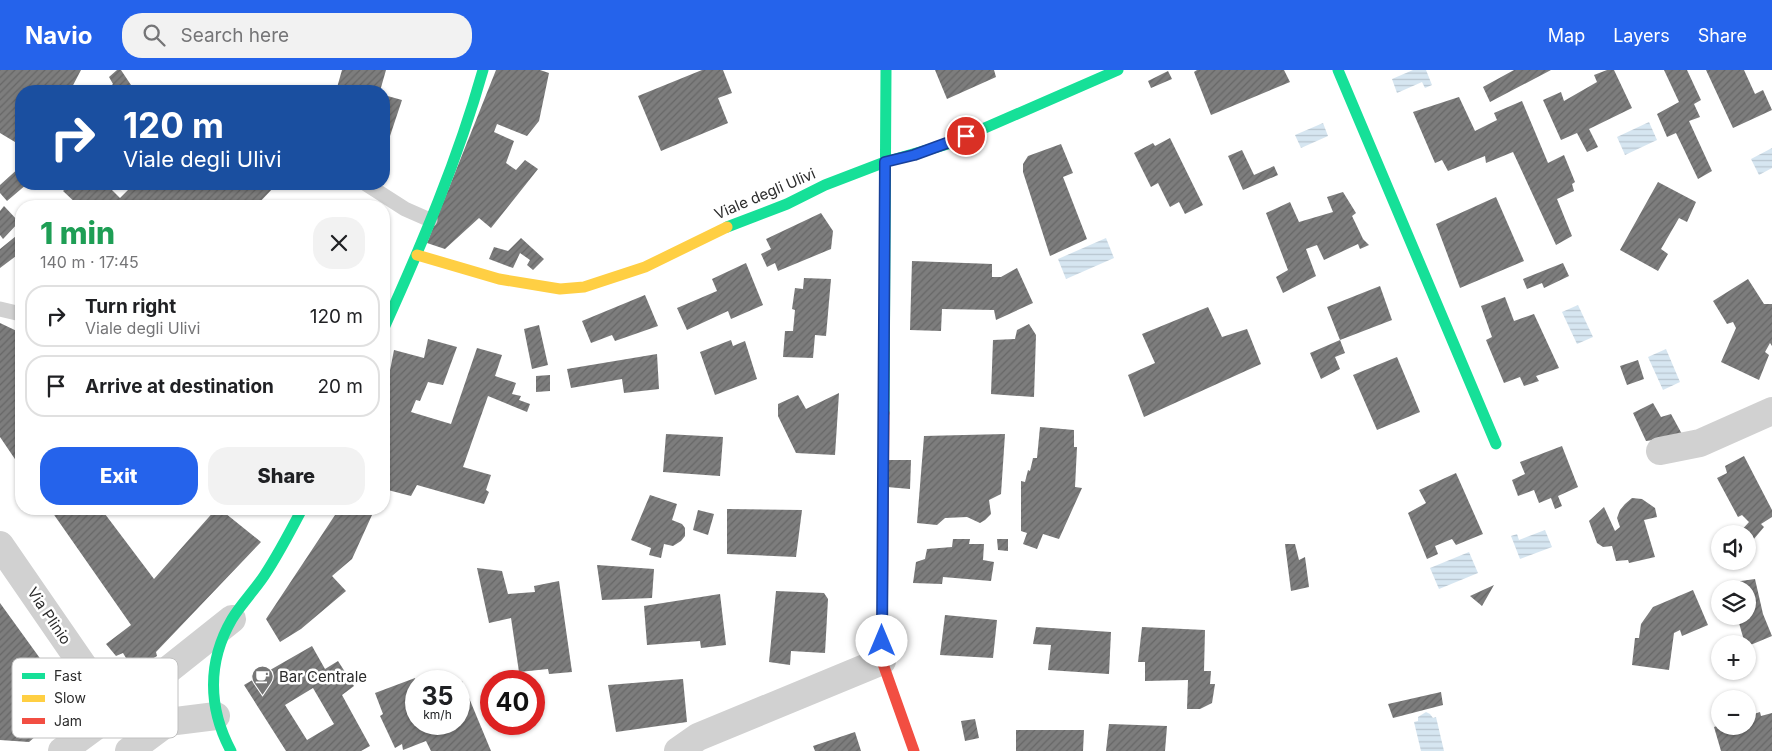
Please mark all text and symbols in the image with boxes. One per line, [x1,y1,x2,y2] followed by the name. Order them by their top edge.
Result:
[122,13,472,58] search box
[25,21,92,50] text: Navio
[140,21,168,49] icon: search
[180,24,289,47] text: Search here
[1548,25,1585,46] text: Map
[1613,25,1670,46] text: Layers
[1698,25,1747,46] text: Share
[123,104,224,146] text: 120 m
[40,105,105,170] icon: right
[945,115,987,157] pin
[952,122,980,150] icon: arrive
[123,146,282,172] text: Viale degli Ulivi
[711,164,818,223] street label: Viale degli Ulivi
[40,215,115,251] text: 1 min
[313,217,365,269] button: close
[40,252,139,272] text: 140 m · 17:45
[85,295,176,318] text: Turn right
[42,302,70,330] icon: right
[310,305,363,328] text: 120 m
[85,318,200,338] text: Viale degli Ulivi
[42,372,70,400] icon: arrive
[85,375,274,398] text: Arrive at destination
[317,375,363,398] text: 20 m
[40,447,198,505] button: Exit
[208,447,365,505] button: Share
[1711,525,1756,735] map controls
[1711,525,1756,570] button: sound
[1711,580,1756,625] button: layers
[23,583,75,648] street label: Via Plinio
[855,614,907,666] position arrow
[1711,635,1756,680] button: +
[12,658,178,738] legend
[251,665,275,696] cafe icon: Bar Centrale
[54,667,82,684] text: Fast
[279,667,367,686] place label: Bar Centrale
[480,670,545,735] speed limit sign: 40
[421,681,454,711] text: 35
[54,689,86,706] text: Slow
[1711,690,1756,735] button: −
[423,707,452,722] text: km/h
[54,712,82,729] text: Jam

